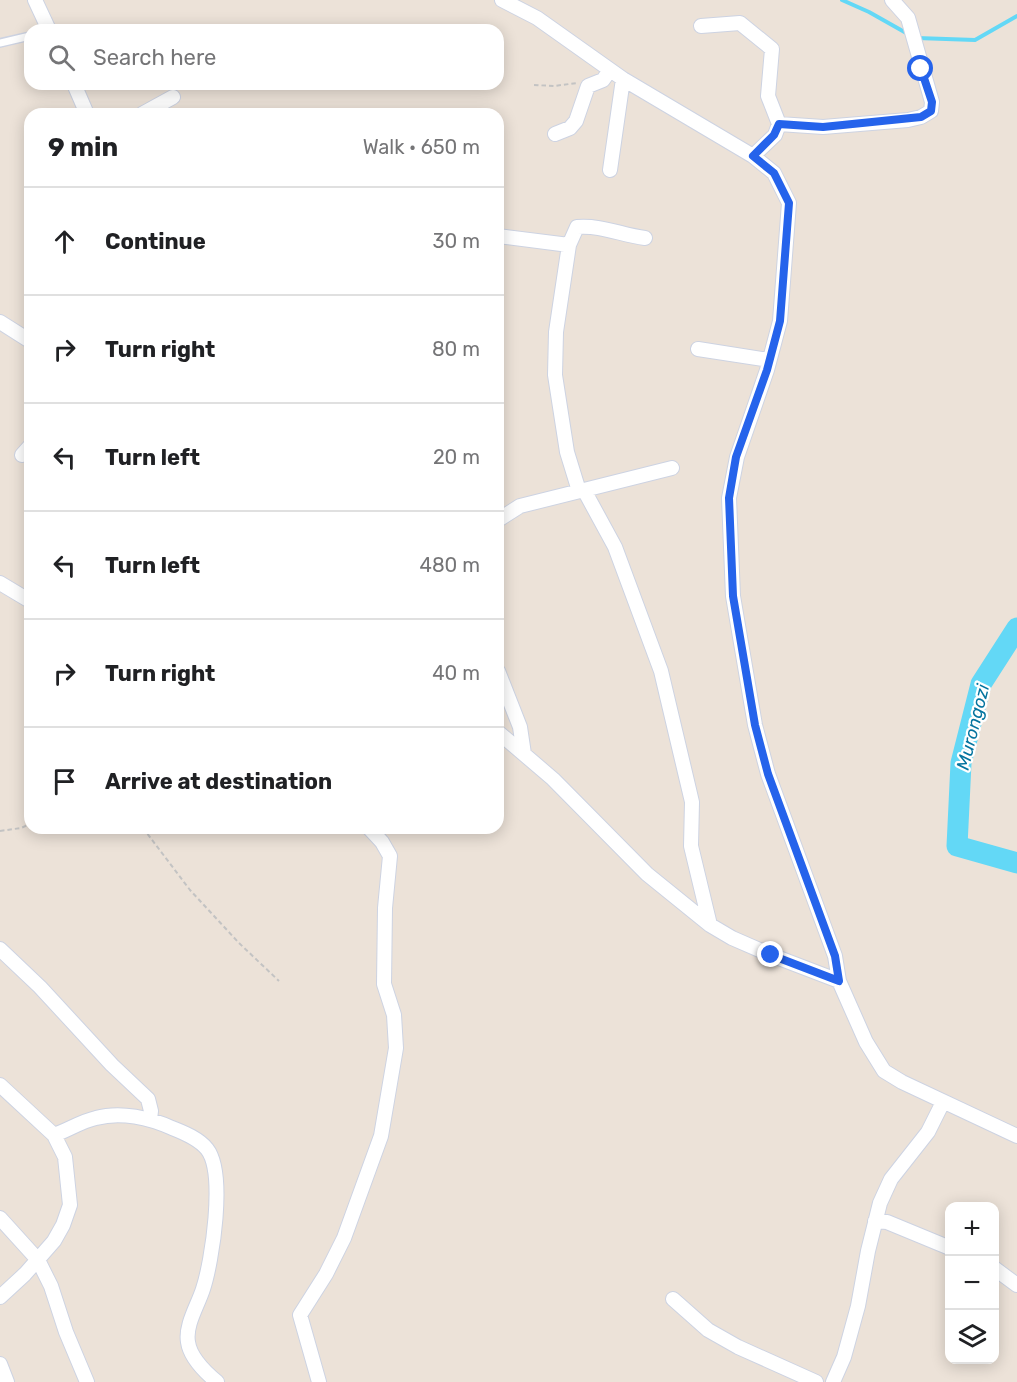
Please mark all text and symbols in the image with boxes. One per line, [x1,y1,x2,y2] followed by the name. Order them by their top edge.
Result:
[24,24,504,90] search box
[45,41,78,74] icon: search
[93,44,216,71] text: Search here
[907,55,933,81] route start
[48,132,118,163] text: 9 min
[363,135,480,159] text: Walk · 650 m
[48,225,81,258] icon: ahead
[105,228,206,255] text: Continue
[433,229,480,253] text: 30 m
[48,333,81,366] icon: right
[105,336,215,363] text: Turn right
[432,337,480,361] text: 80 m
[48,441,81,474] icon: left
[105,444,200,471] text: Turn left
[433,445,480,469] text: 20 m
[48,549,81,582] icon: left
[105,552,200,579] text: Turn left
[419,553,480,577] text: 480 m
[48,657,81,690] icon: right
[105,660,215,687] text: Turn right
[432,661,480,685] text: 40 m
[952,681,994,772] water label: Murongozi
[48,765,81,798] icon: arrive
[105,768,332,795] text: Arrive at destination
[757,941,783,967] route end
[945,1202,999,1364] map controls
[945,1202,999,1256] button: +
[945,1256,999,1310] button: −
[945,1310,999,1364] button: layers

